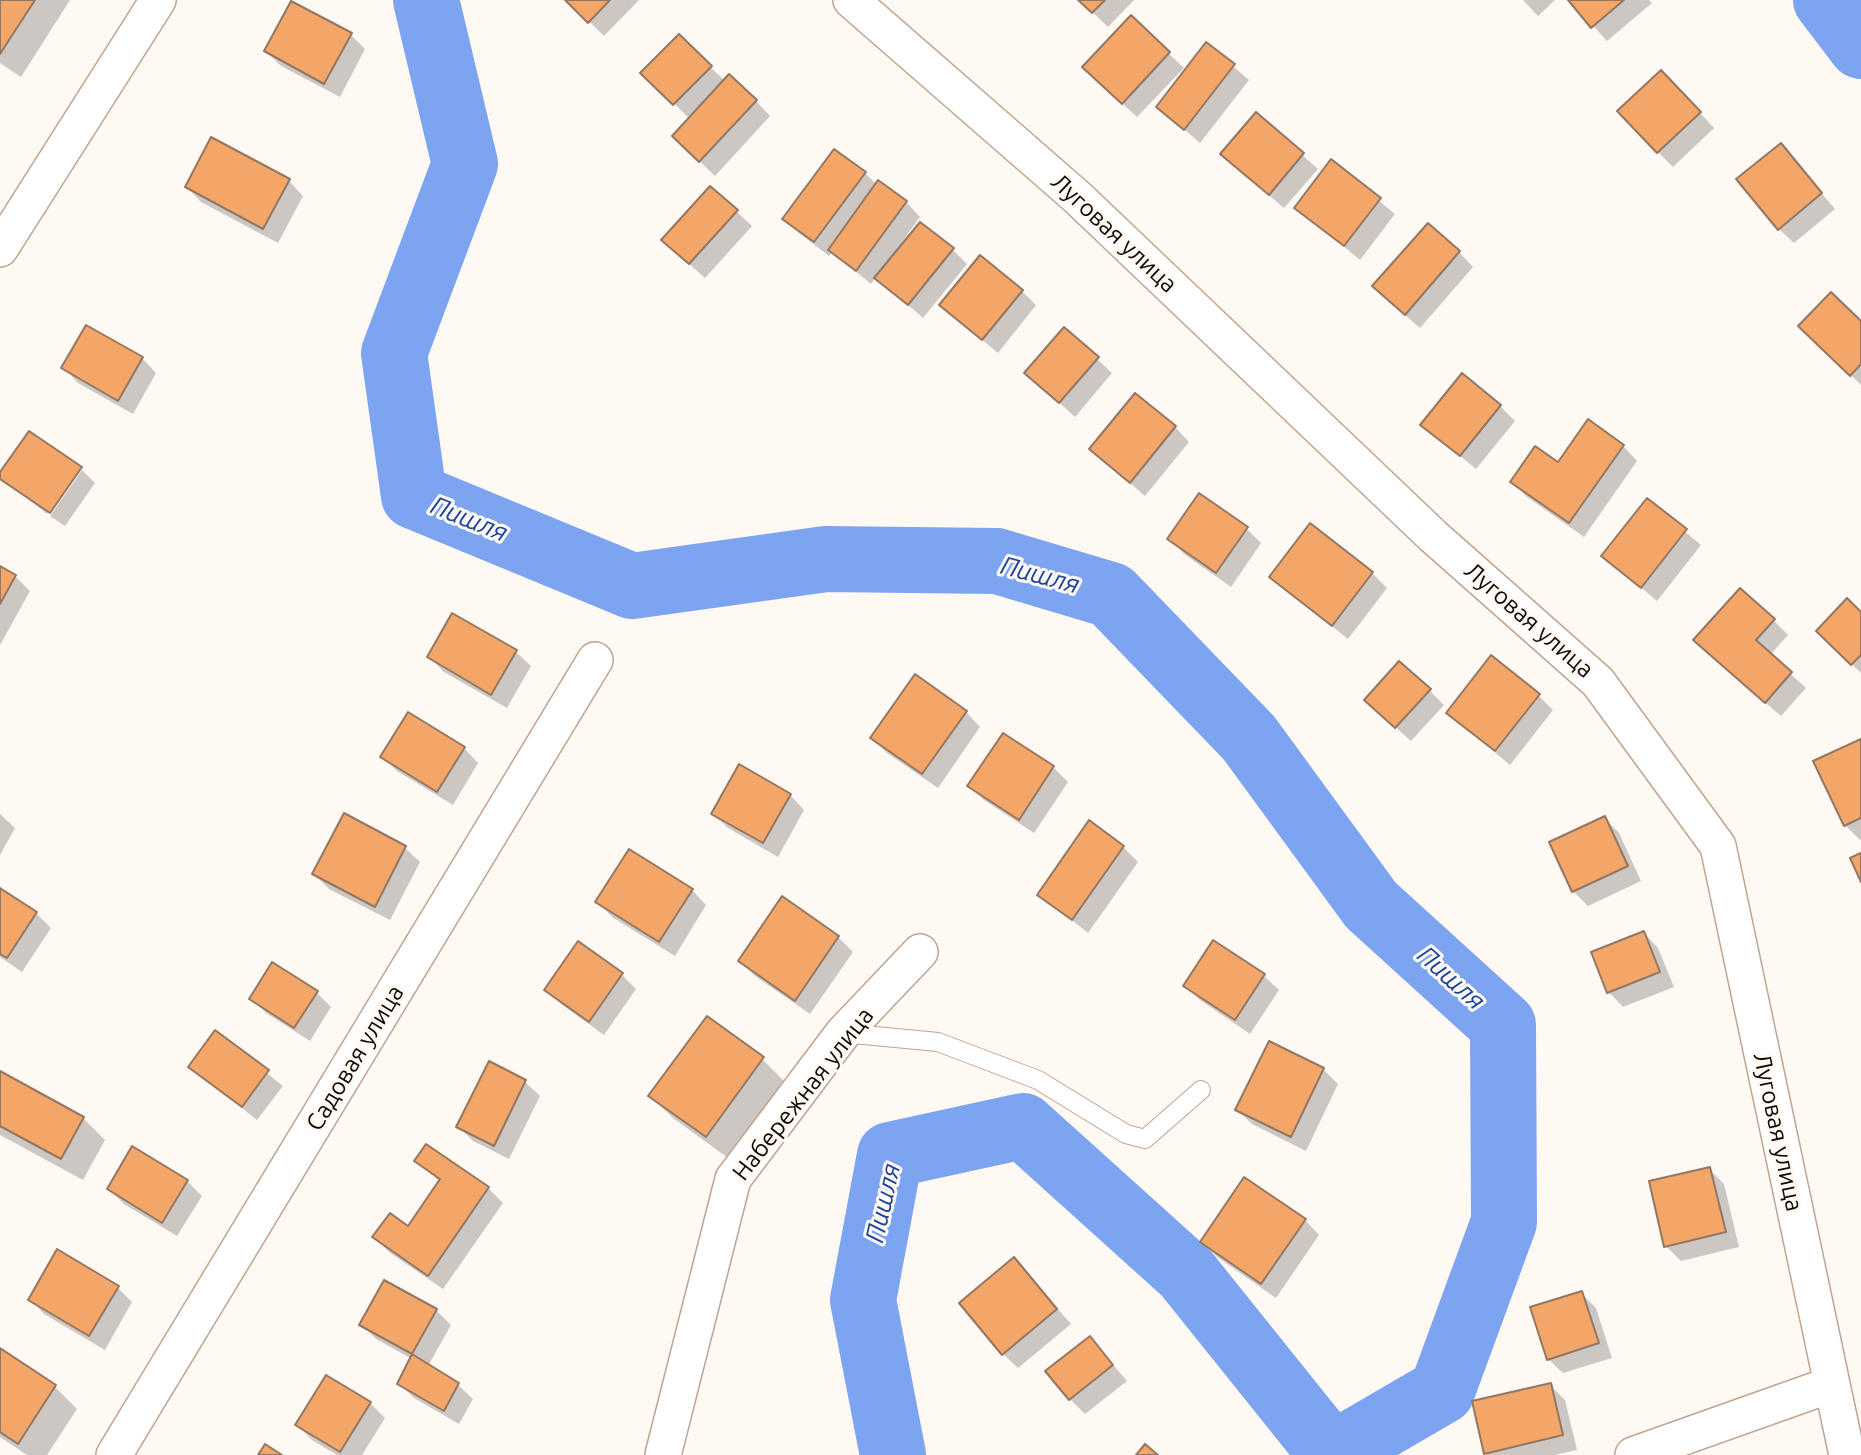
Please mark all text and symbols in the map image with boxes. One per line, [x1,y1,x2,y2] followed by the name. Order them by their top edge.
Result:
[1045,167,1183,299] street label: Луговая улица
[426,490,512,548] water label: Пишля
[997,550,1083,600] water label: Пишля
[1459,556,1599,684] street label: Луговая улица
[1411,940,1491,1016] water label: Пишля
[300,980,410,1136] street label: Садовая улица
[726,1002,880,1186] street label: Набережная улица
[1747,1050,1809,1214] street label: Луговая улица
[859,1160,907,1246] water label: Пишля

